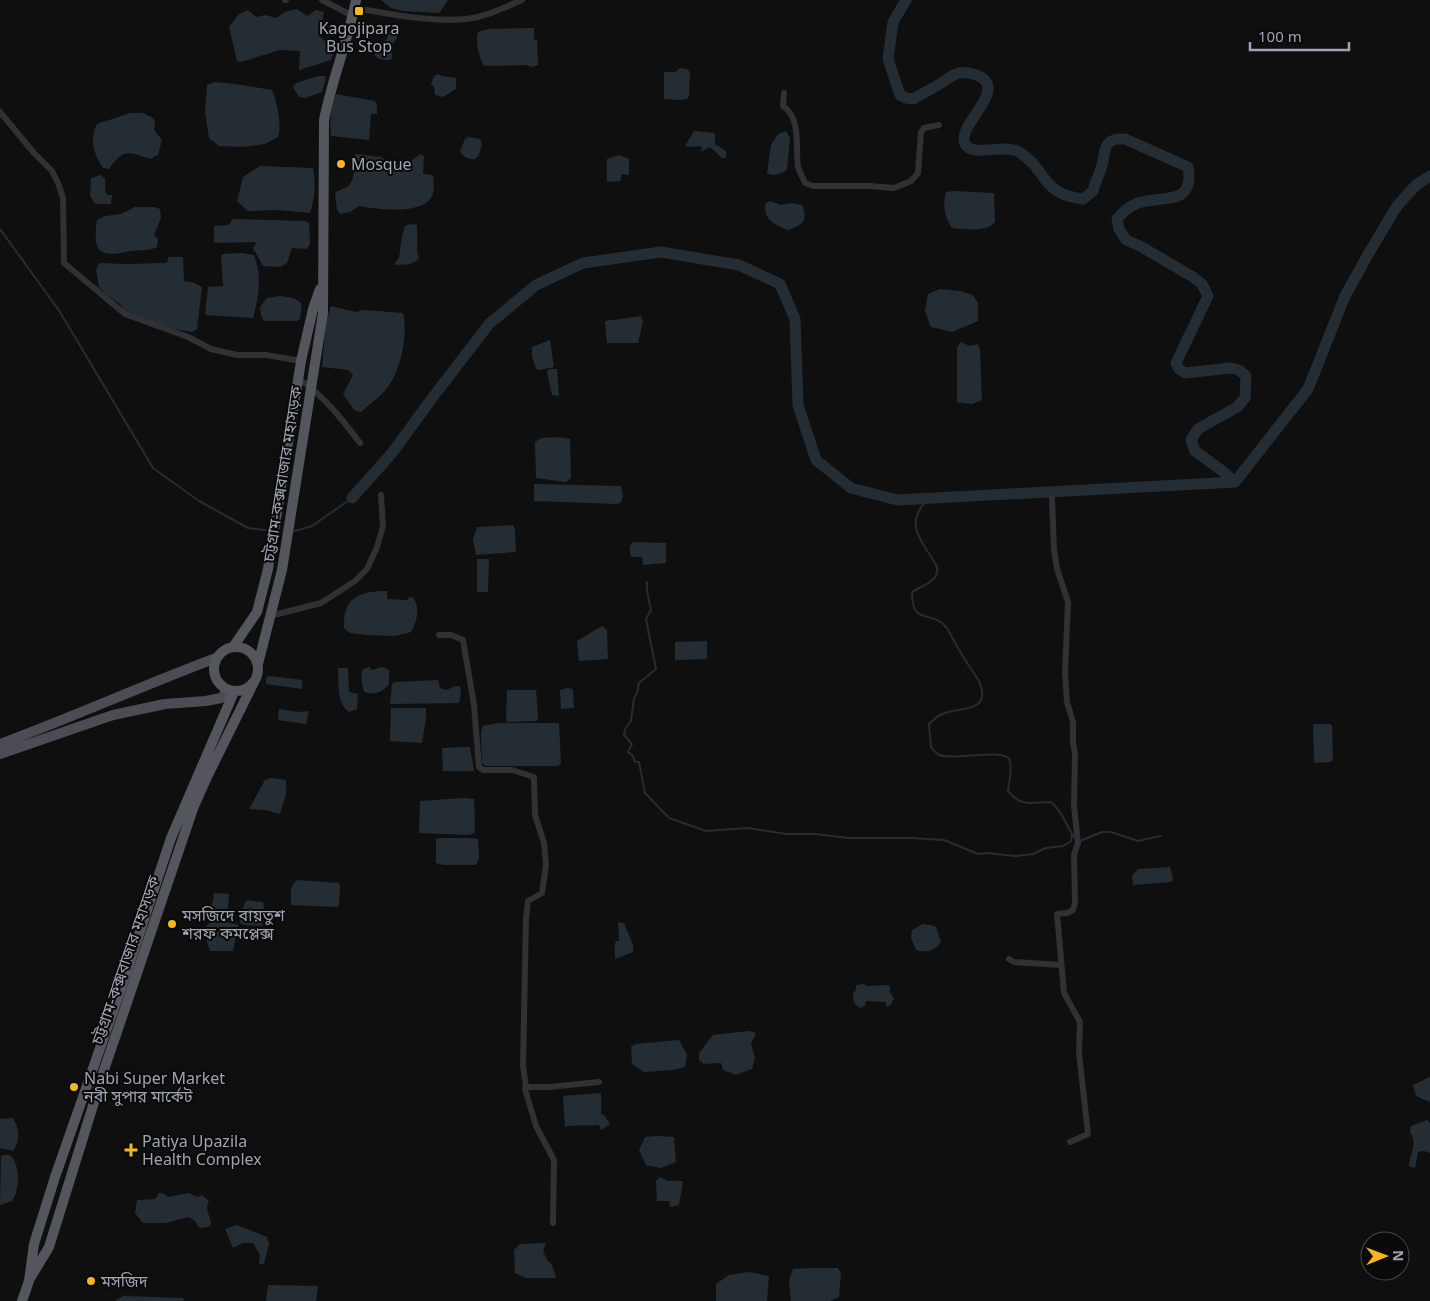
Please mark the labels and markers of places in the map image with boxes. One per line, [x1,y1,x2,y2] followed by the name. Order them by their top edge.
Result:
[353,5,365,17] marker: Kagojipara Bus Stop
[319,17,399,57] place label: Kagojipara Bus Stop
[351,153,412,175] place label: Mosque
[335,158,347,170] marker: Mosque
[181,904,286,944] place label: মসজিদে বায়তুশ শরফ কমপ্লেক্স
[166,918,178,930] marker: মসজিদে বায়তুশ শরফ কমপ্লেক্স
[83,1067,225,1107] place label: Nabi Super Market নবী সুপার মার্কেট
[68,1081,80,1093] marker: Nabi Super Market নবী সুপার মার্কেট
[142,1130,262,1170] place label: Patiya Upazila Health Complex
[124,1143,138,1157] marker: Patiya Upazila Health Complex
[100,1270,149,1292] place label: মসজিদ
[85,1275,97,1287] marker: মসজিদ

